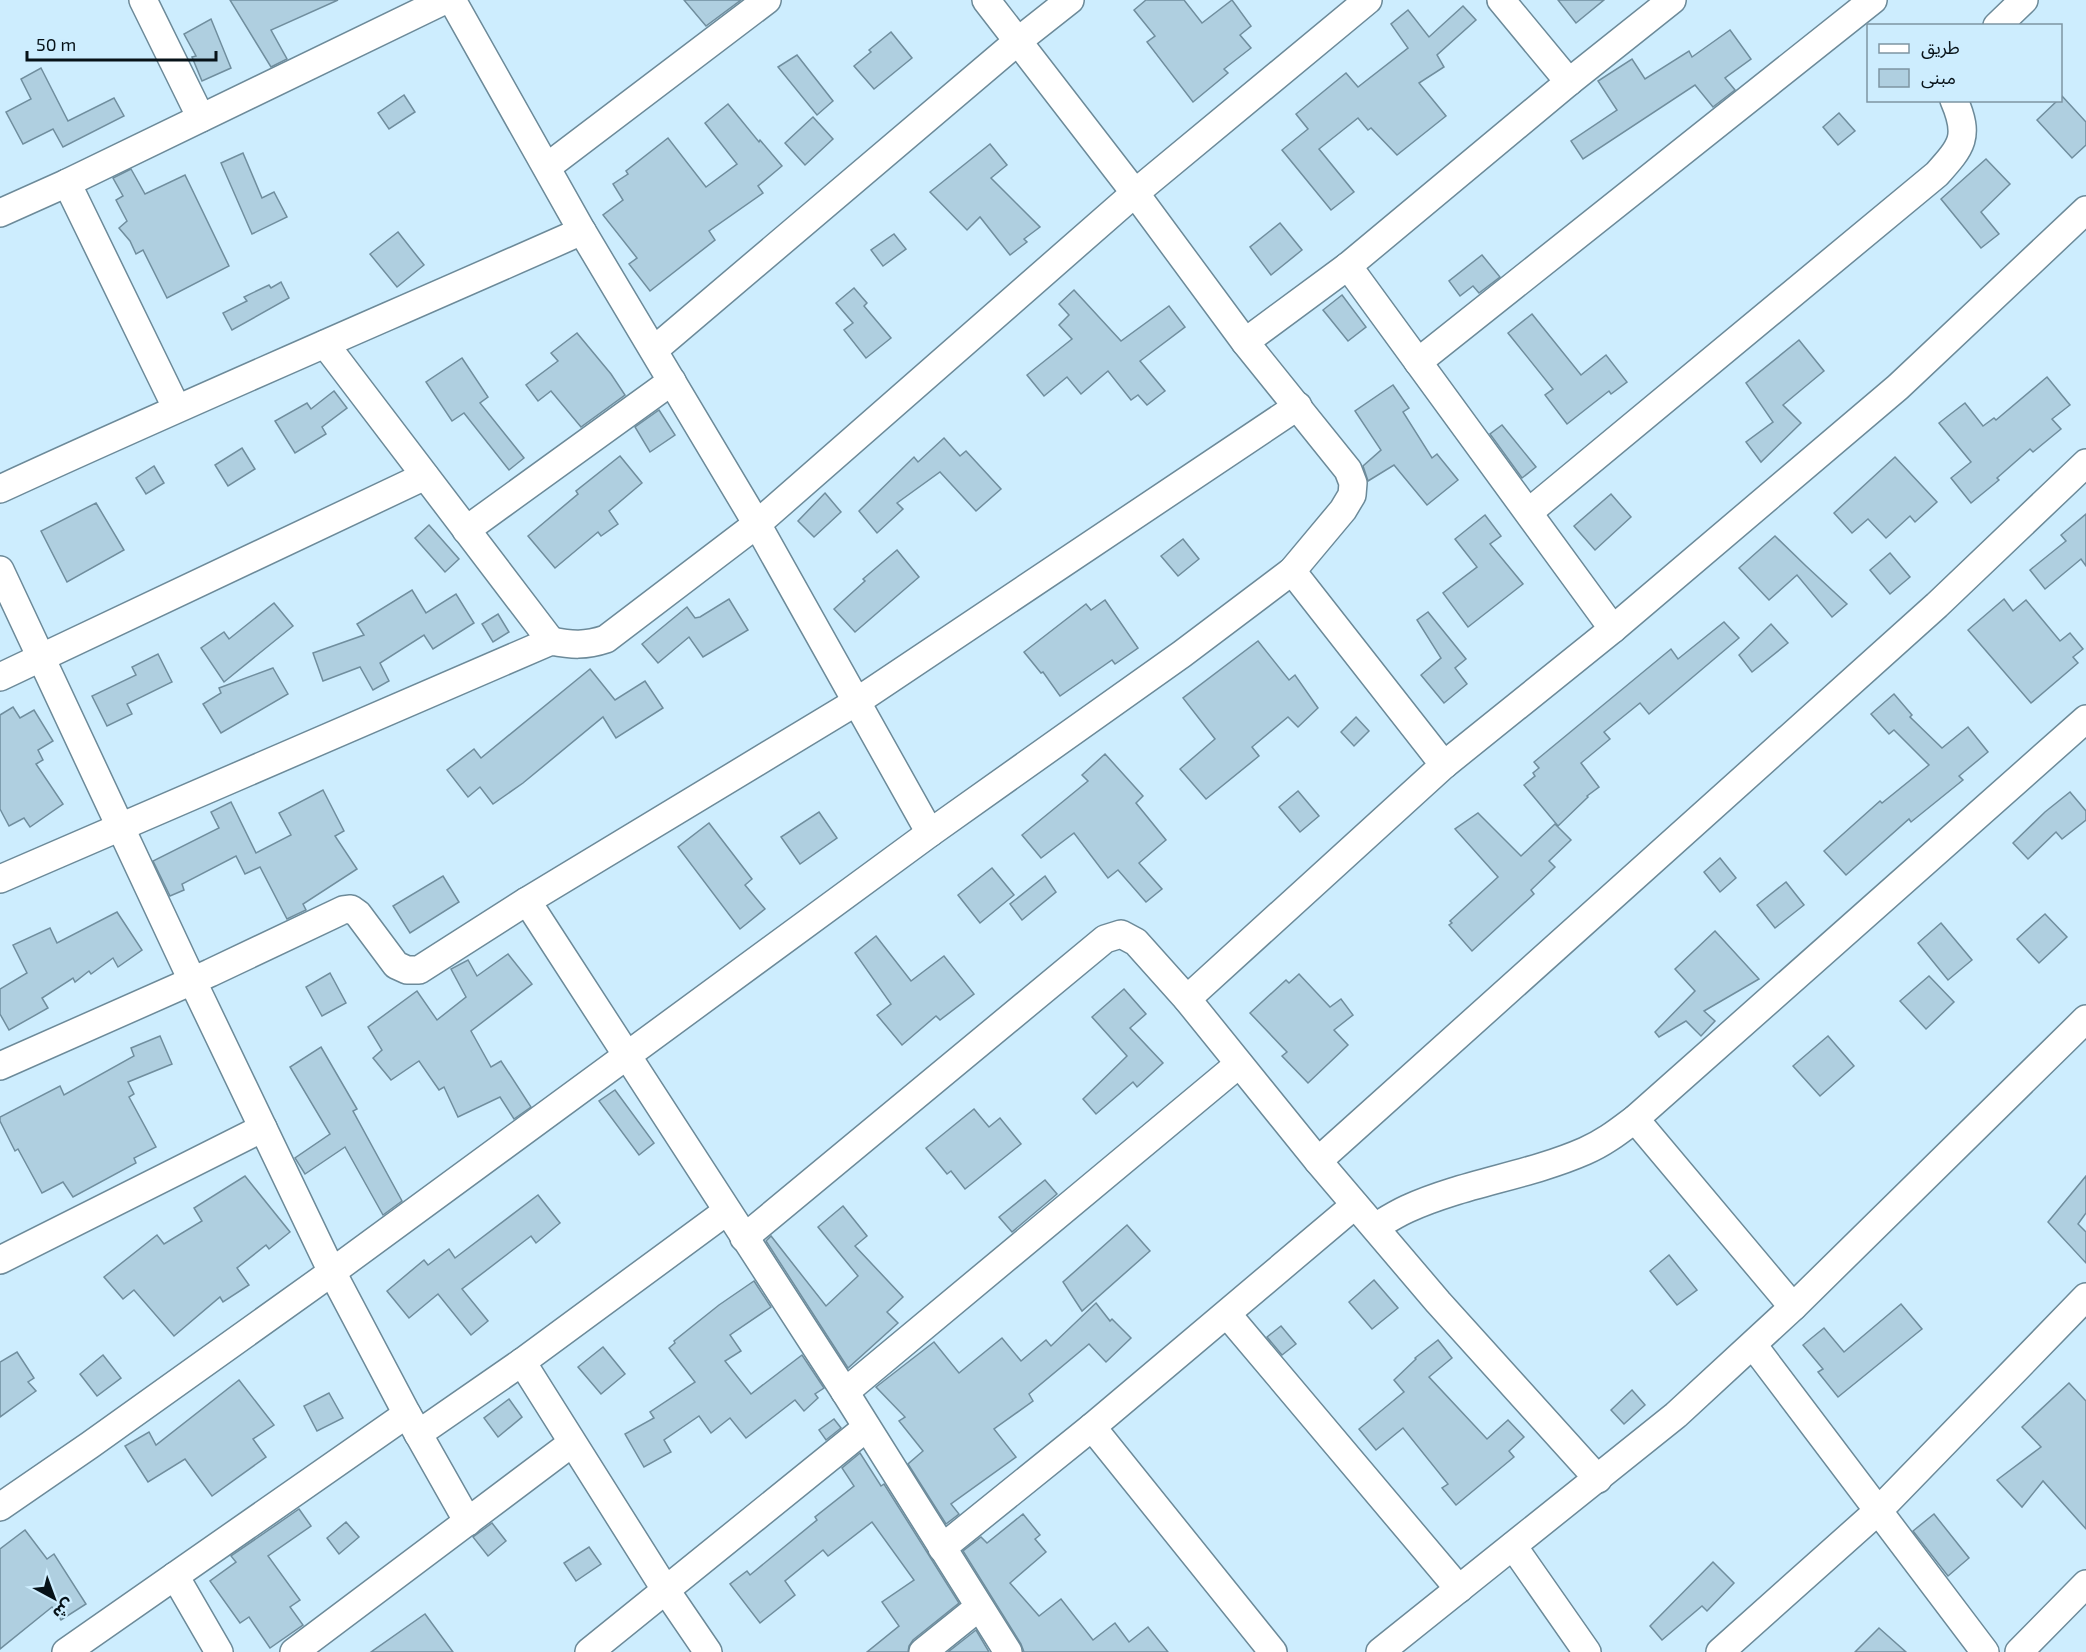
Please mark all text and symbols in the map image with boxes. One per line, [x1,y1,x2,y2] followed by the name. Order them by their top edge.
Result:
[27,24,216,62] scale bar
[1867,24,2062,102] legend
[36,33,76,55] text: 50 m
[1921,36,1960,59] text: طريق
[1921,66,1956,89] text: مبنى
[24,1568,84,1628] north arrow
[49,1595,79,1624] text: ش

